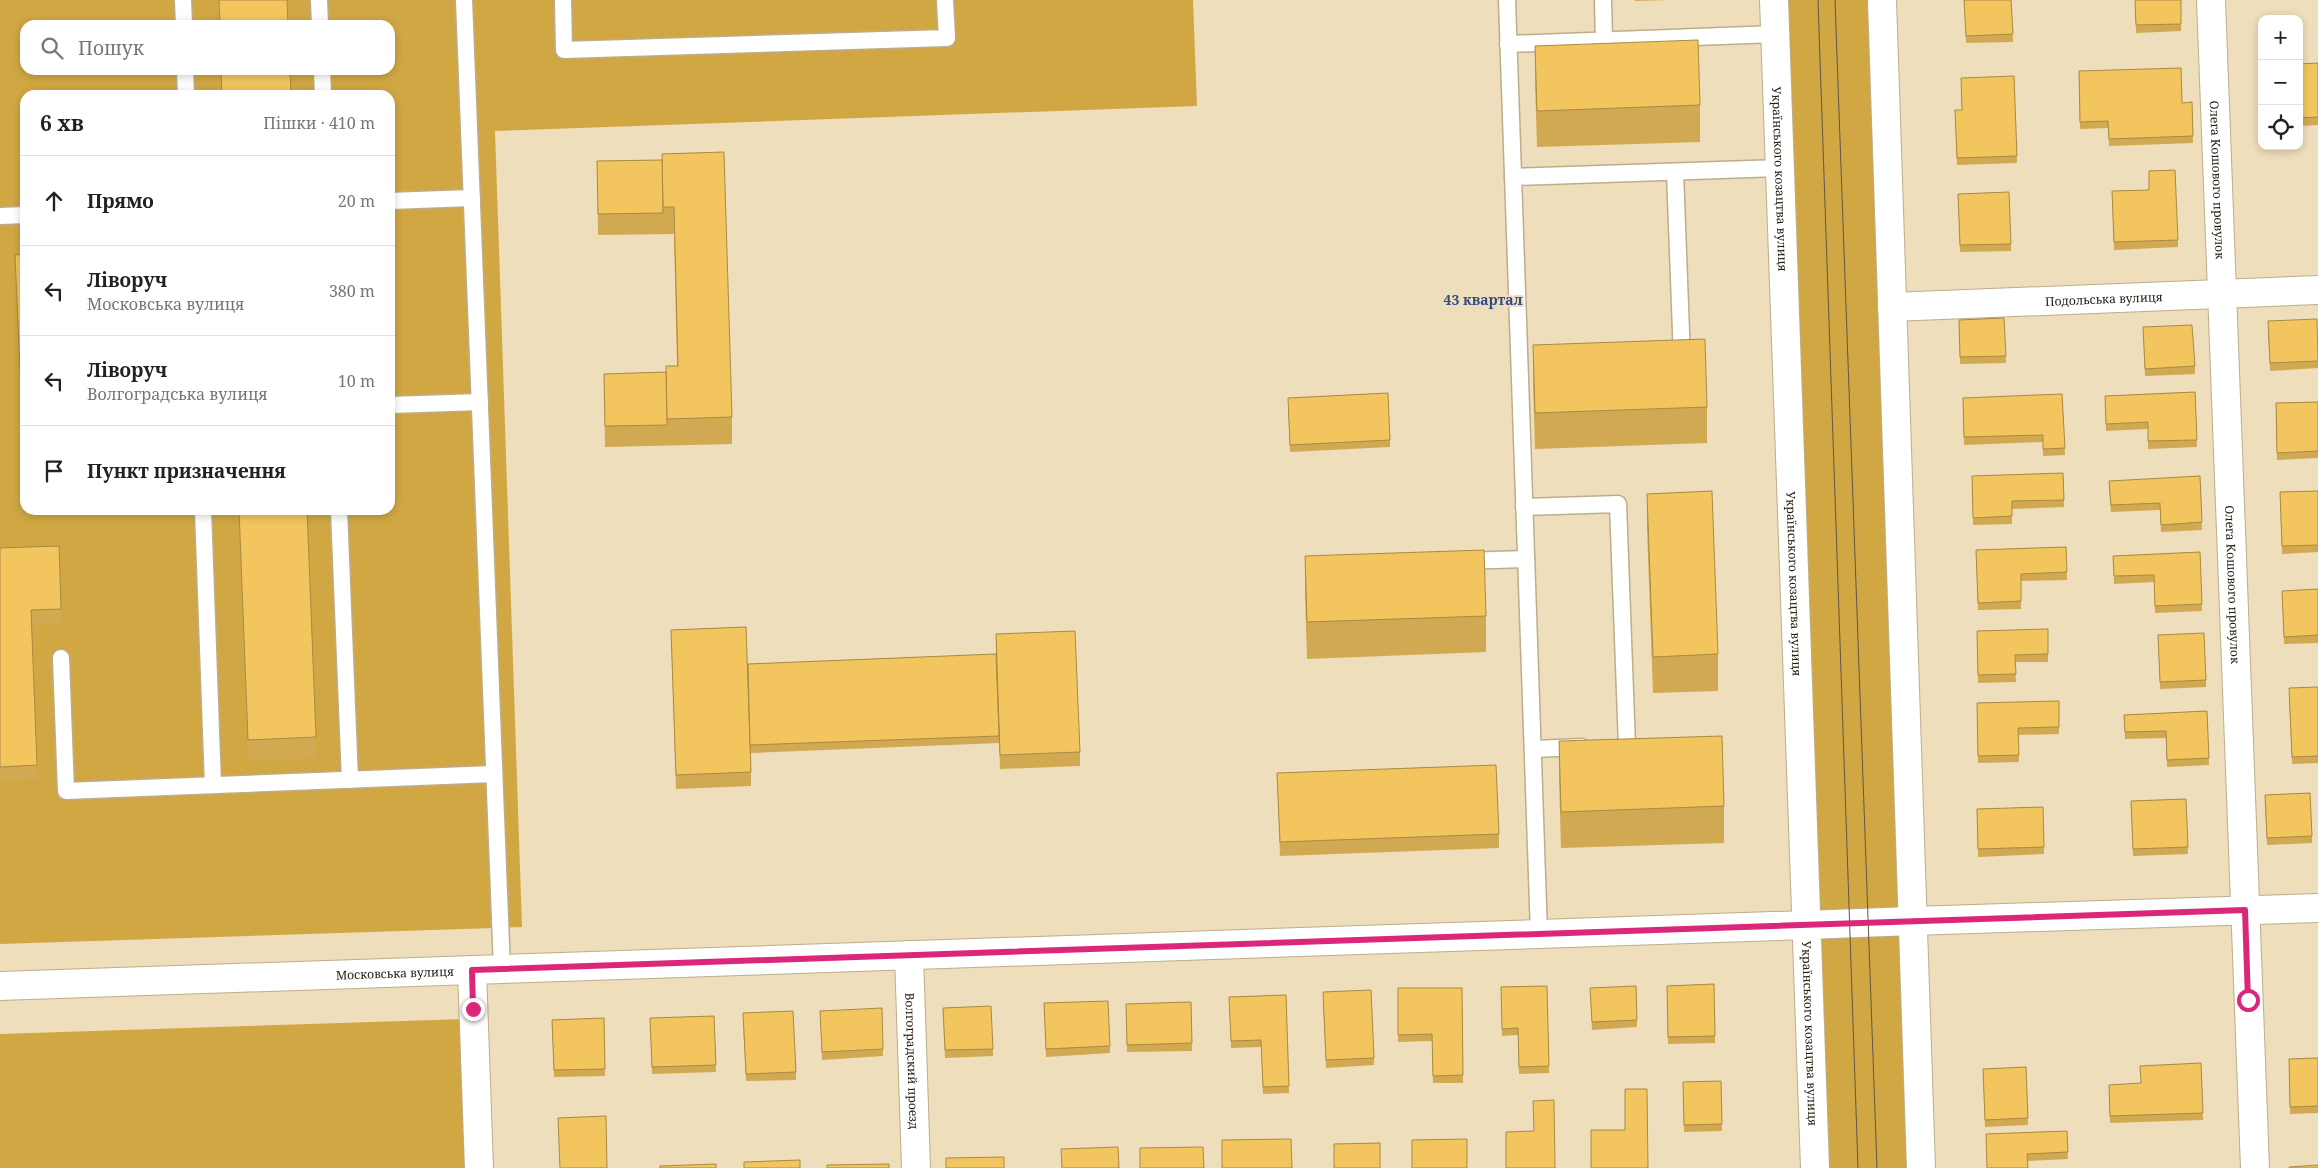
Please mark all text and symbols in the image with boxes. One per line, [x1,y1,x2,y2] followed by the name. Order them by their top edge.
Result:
[2258,15,2303,150] map controls
[2258,15,2303,60] button: +
[20,20,395,75] search box
[38,34,66,62] icon: search
[78,35,144,61] text: Пошук
[2258,60,2303,105] button: −
[1769,86,1792,272] street label: Українського козацтва вулиця
[2206,100,2229,260] street label: Олега Кошового провулок
[2258,105,2303,150] button: locate
[40,109,84,137] text: 6 хв
[263,112,375,134] text: Пішки · 410 m
[40,187,68,215] icon: ahead
[87,188,154,214] text: Прямо
[338,190,375,212] text: 20 m
[87,267,167,293] text: Ліворуч
[40,277,68,305] icon: left
[329,280,375,302] text: 380 m
[2045,288,2163,309] street label: Подольська вулиця
[1444,290,1523,309] district label: 43 квартал
[87,293,244,315] text: Московська вулиця
[87,357,167,383] text: Ліворуч
[40,367,68,395] icon: left
[338,370,375,392] text: 10 m
[87,383,268,405] text: Волгоградська вулиця
[40,457,68,485] icon: arrive
[87,458,286,484] text: Пункт призначення
[1783,491,1806,677] street label: Українського козацтва вулиця
[2222,505,2245,665] street label: Олега Кошового провулок
[1799,941,1822,1126] street label: Українського козацтва вулиця
[335,962,454,983] street label: Московська вулиця
[2237,989,2260,1012] route start
[902,992,923,1130] street label: Волгоградский проезд
[462,998,485,1021] route end

